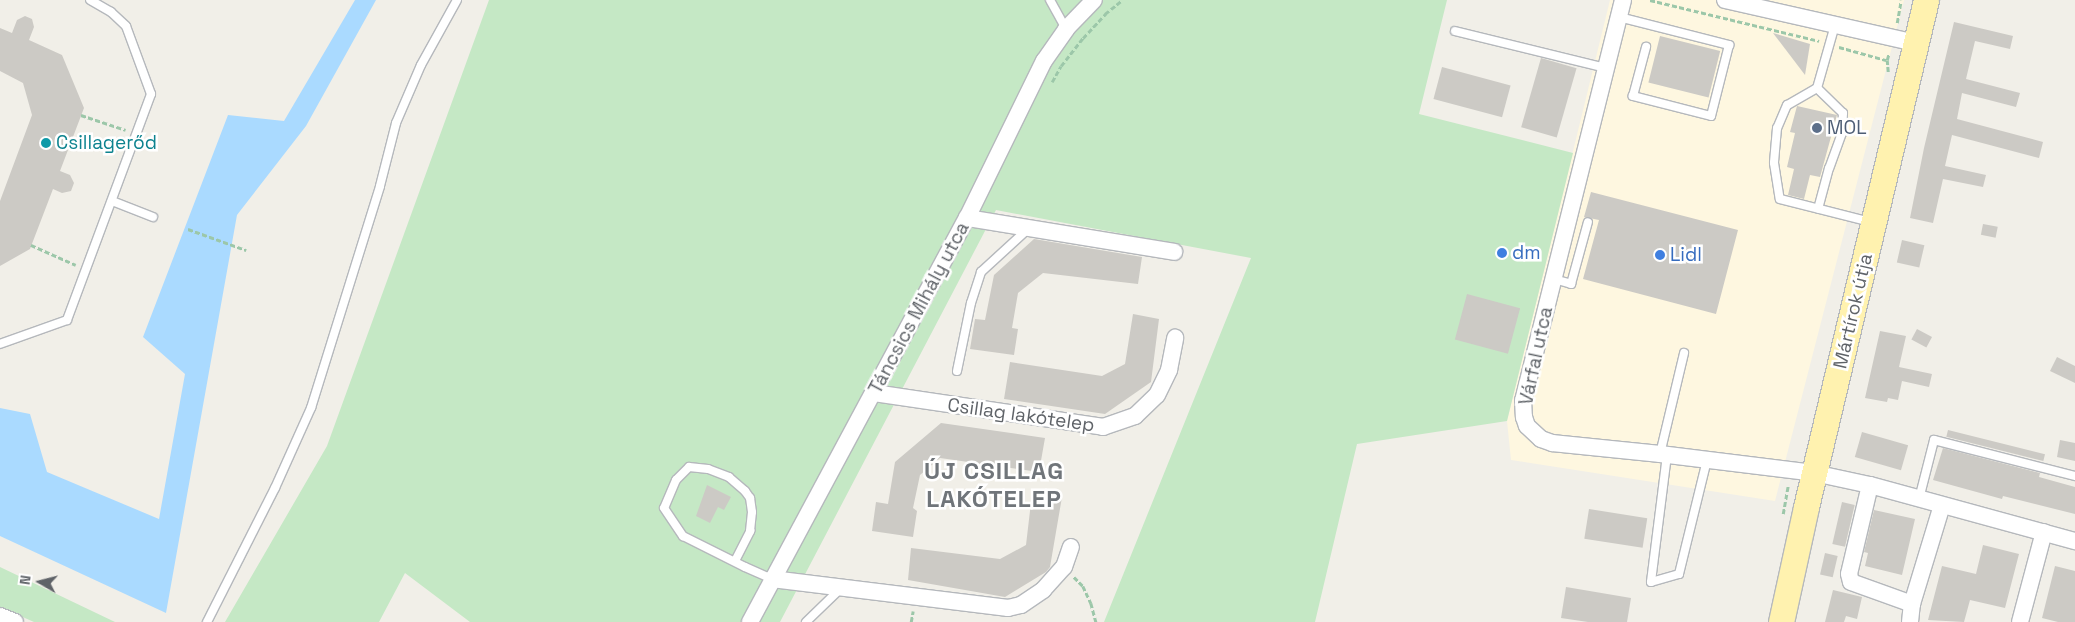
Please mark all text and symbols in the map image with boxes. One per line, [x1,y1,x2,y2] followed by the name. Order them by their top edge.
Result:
[1827,117,1867,139] place label: MOL
[1811,122,1823,134] marker: MOL
[56,132,157,154] place label: Csillagerőd
[40,137,52,149] marker: Csillagerőd
[864,218,974,398] street label: Táncsics Mihály utca
[1512,242,1541,264] place label: dm
[1670,244,1702,266] place label: Lidl
[1496,247,1508,259] marker: dm
[1654,249,1666,261] marker: Lidl
[1829,251,1877,371] street label: Mártírok útja
[1514,305,1558,407] street label: Várfal utca
[946,393,1096,437] street label: Csillag lakótelep
[923,457,1065,513] district label: ÚJ CSILLAG LAKÓTELEP
[15,557,65,607] north arrow
[16,574,35,586] text: N

